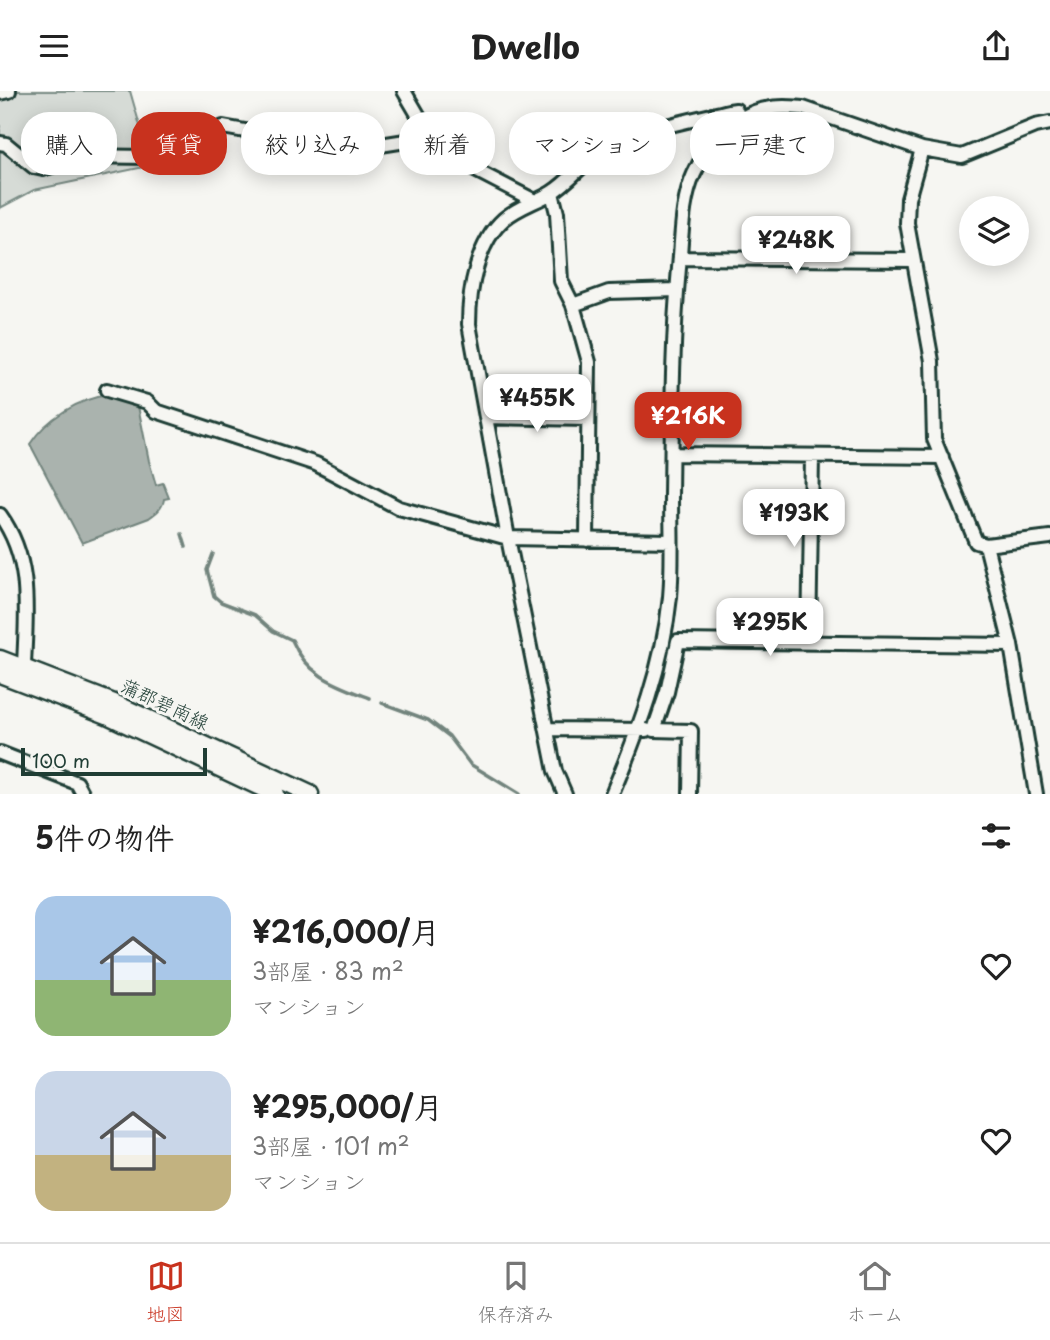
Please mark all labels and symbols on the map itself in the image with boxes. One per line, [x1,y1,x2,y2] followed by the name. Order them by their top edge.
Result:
[747,216,845,276] pin: ¥248K
[488,375,586,434] pin: ¥455K
[639,393,737,452] pin: ¥216K
[745,489,843,549] pin: ¥193K
[721,599,819,658] pin: ¥295K
[116,670,214,736] street label: 蒲郡碧南線
[21,745,206,777] scale bar

